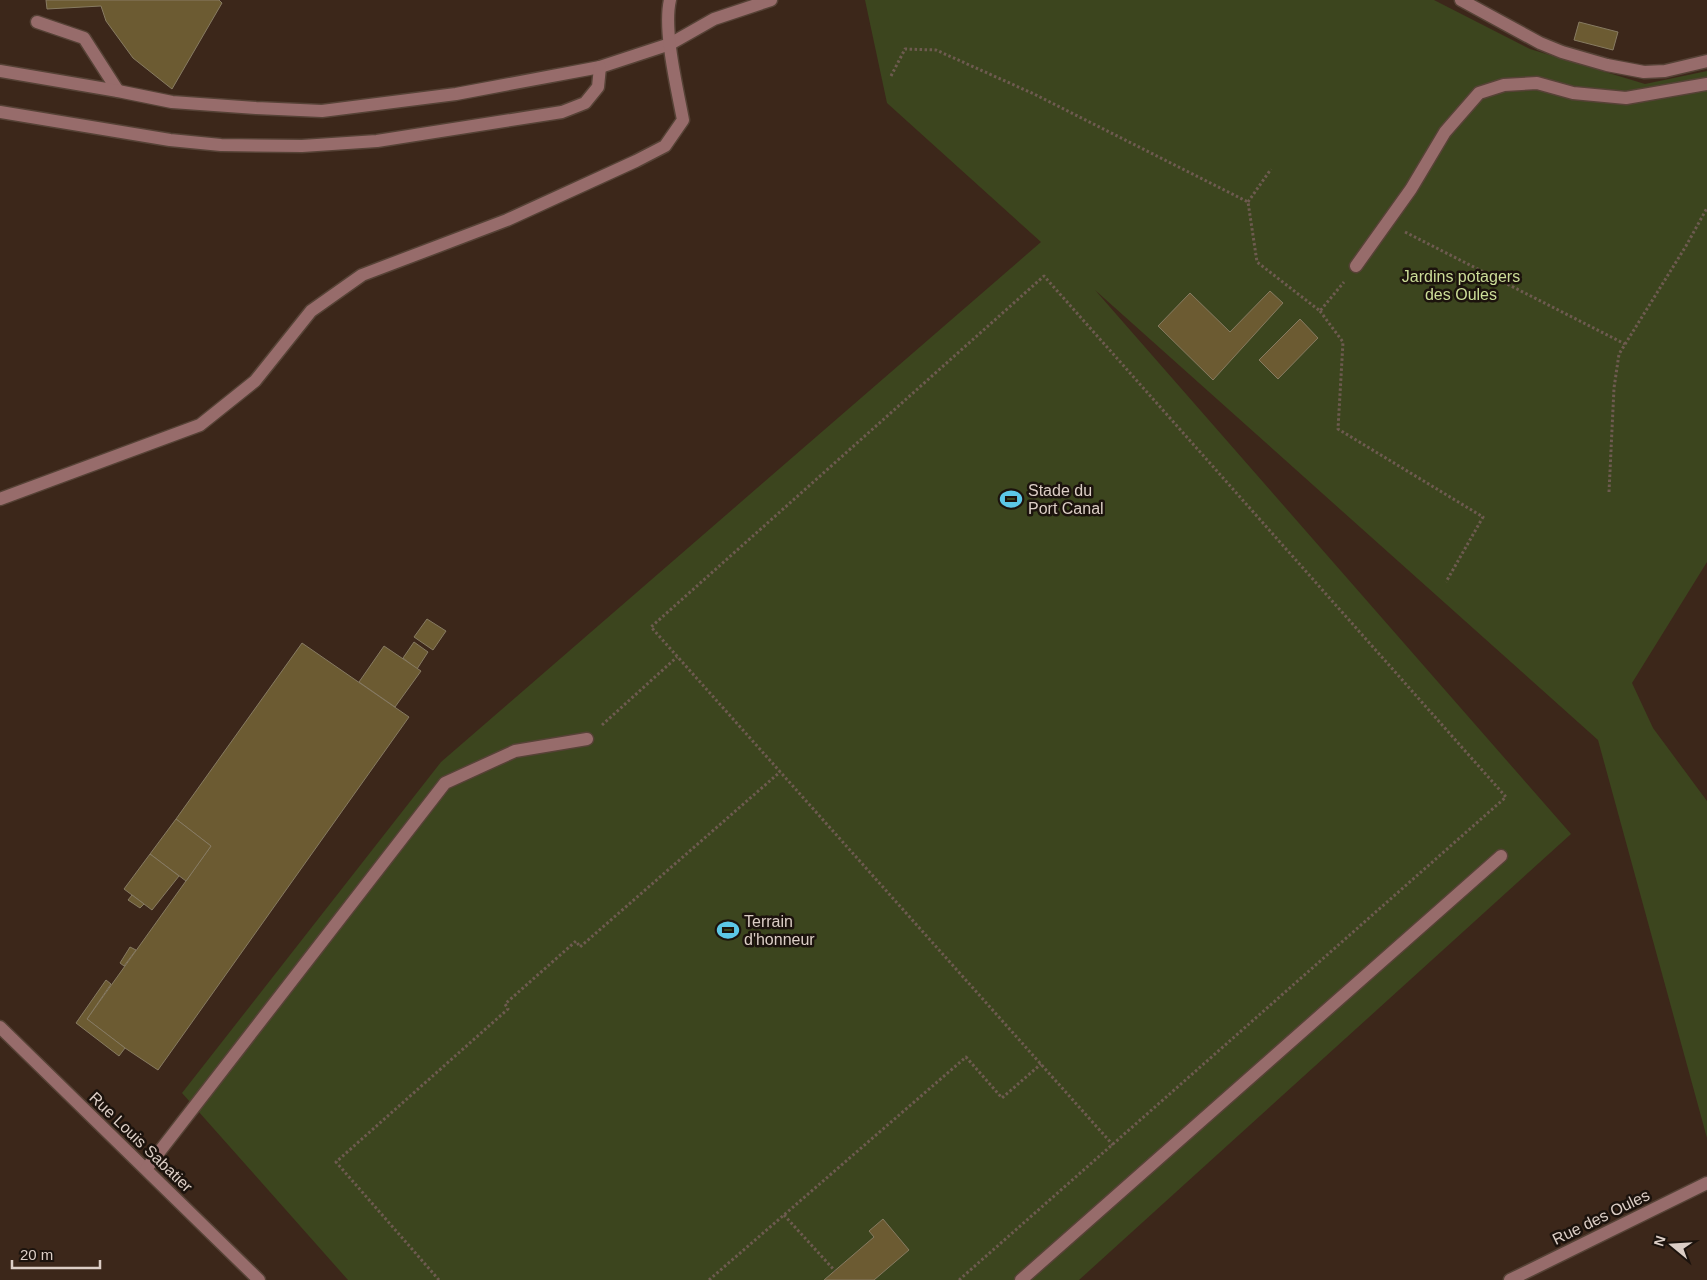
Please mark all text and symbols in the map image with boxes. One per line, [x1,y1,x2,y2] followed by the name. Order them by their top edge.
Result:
[1402,268,1520,303] park label: Jardins potagers des Oules
[1028,482,1104,517] place label: Stade du Port Canal
[998,486,1024,512] sports icon: Stade du Port Canal
[744,913,815,948] place label: Terrain d'honneur
[715,917,741,943] sports icon: Terrain d'honneur
[86,1089,196,1196] street label: Rue Louis Sabatier
[1550,1186,1652,1248] street label: Rue des Oules
[1647,1220,1697,1270] north arrow
[1650,1234,1669,1248] text: N
[12,1238,100,1270] scale bar
[20,1246,53,1263] text: 20 m

